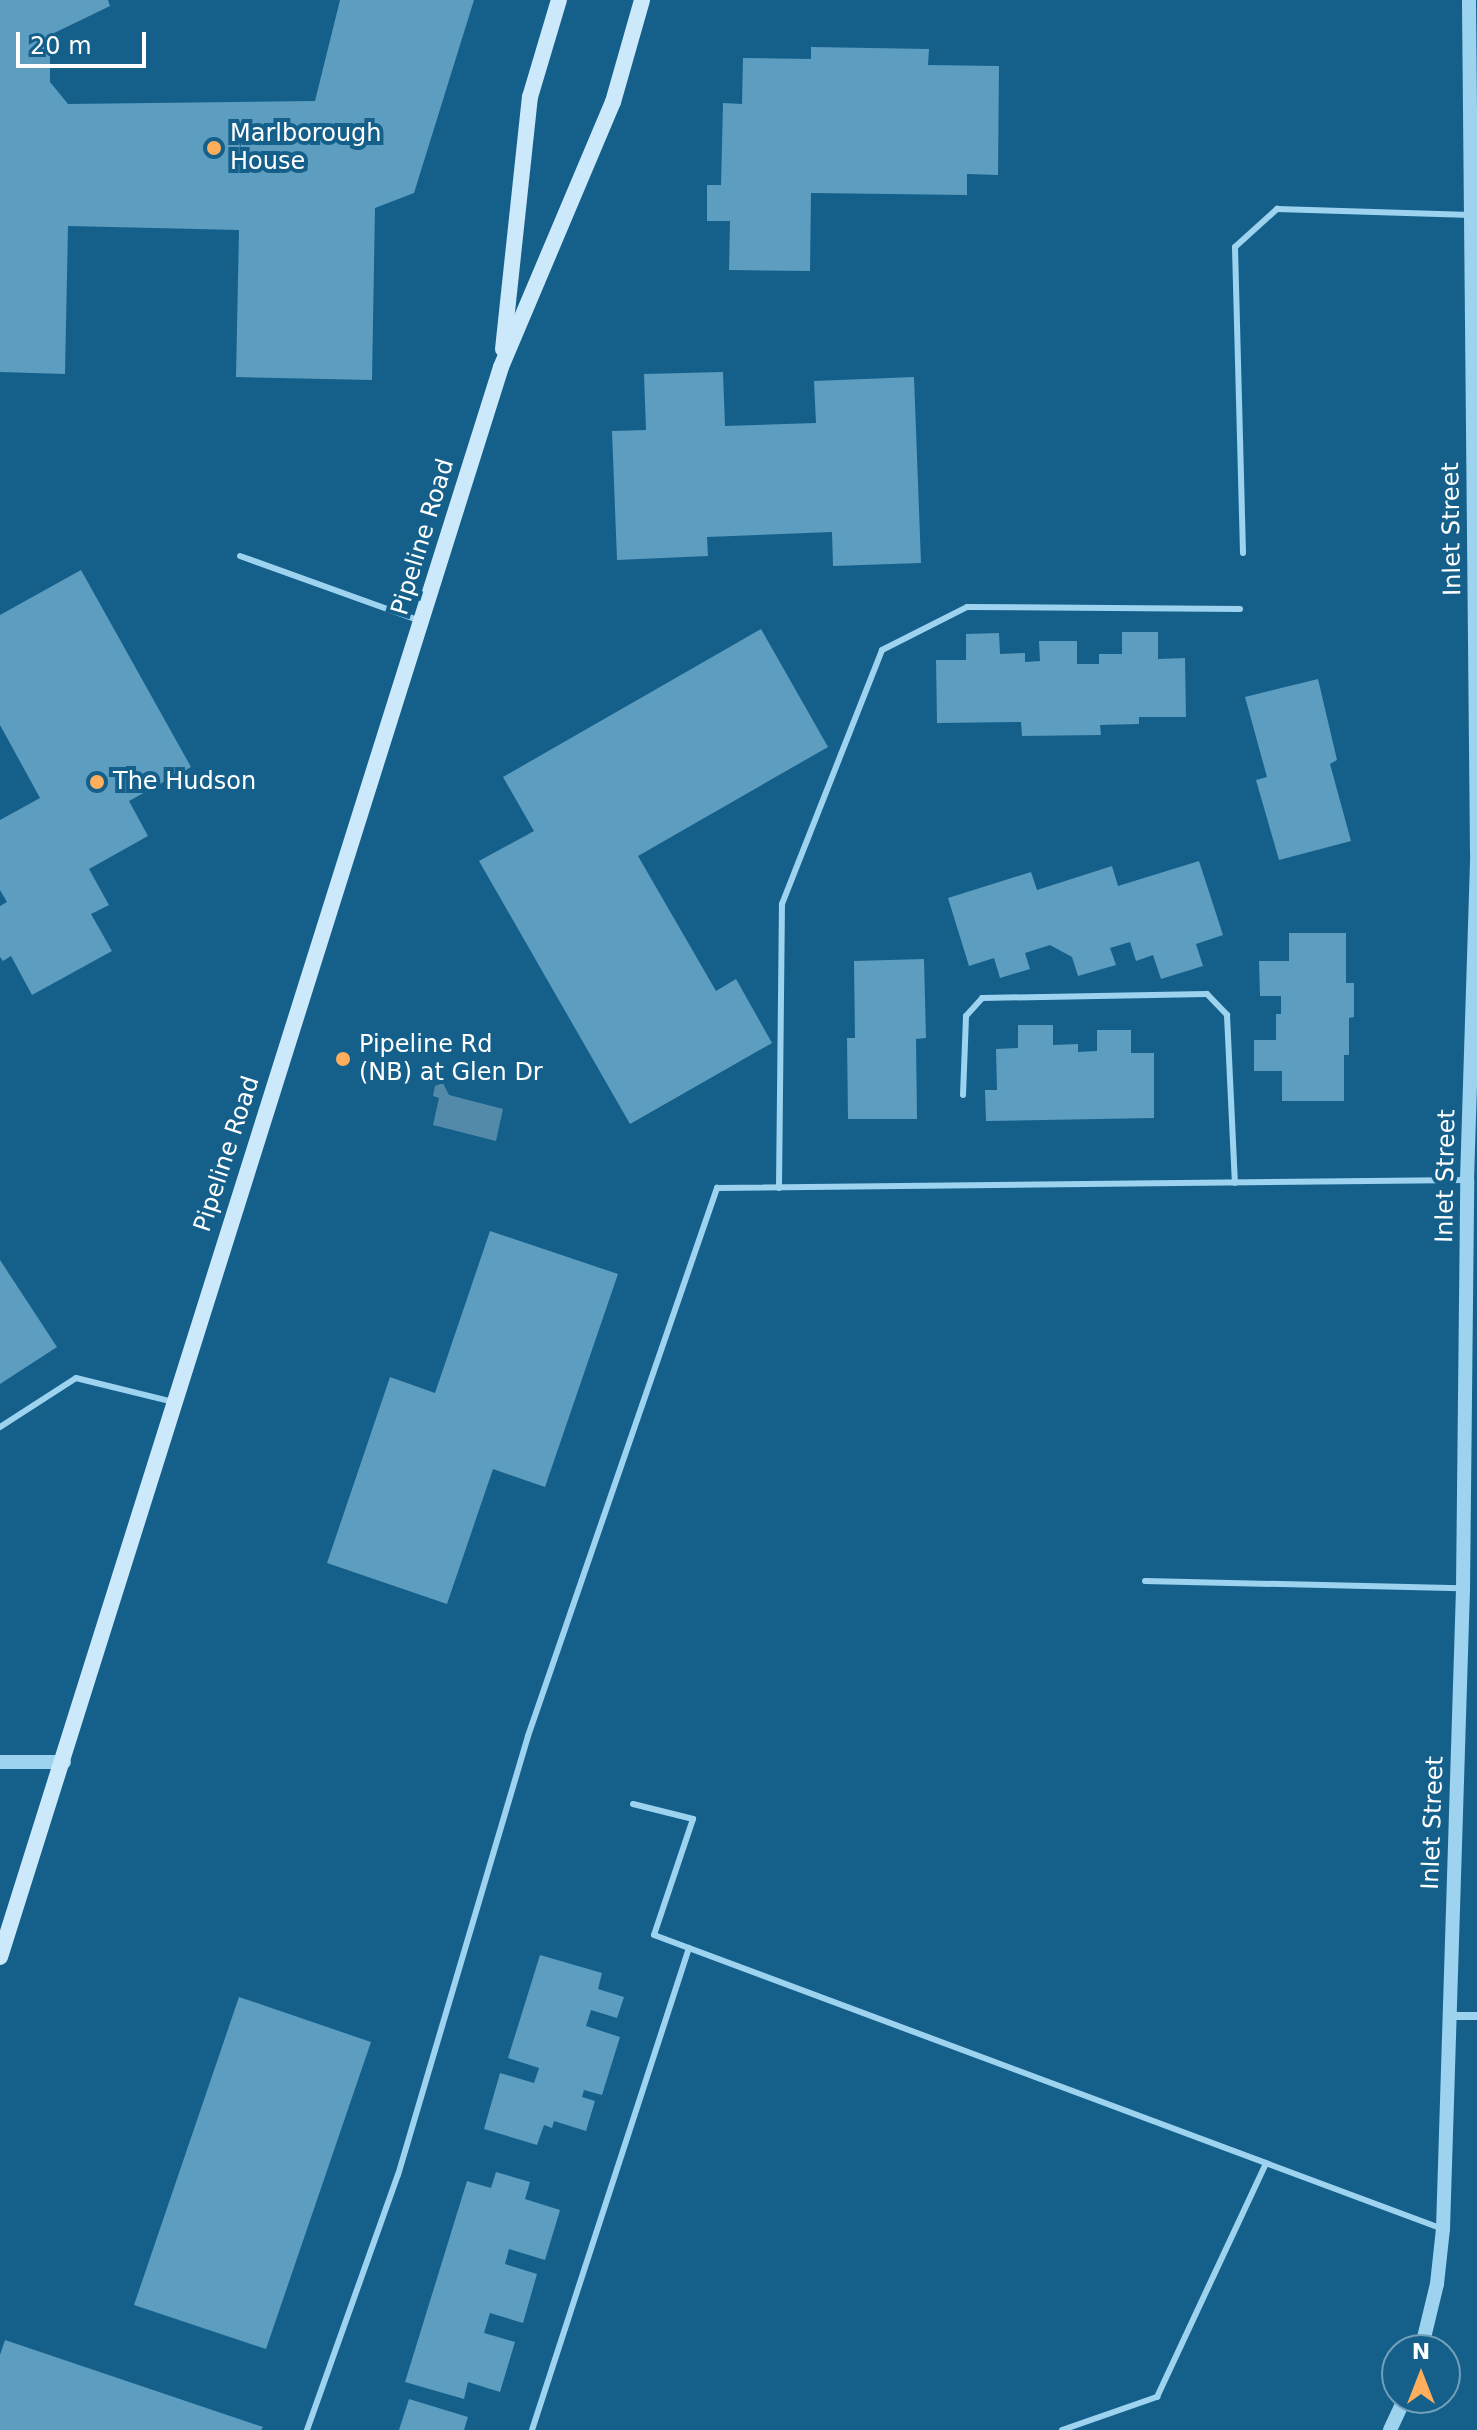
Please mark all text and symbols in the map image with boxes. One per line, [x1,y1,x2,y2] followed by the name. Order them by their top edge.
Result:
[20,16,150,66] scale bar
[30,32,92,60] text: 20 m
[230,120,382,176] place label: Marlborough House
[205,139,223,157] marker: Marlborough House
[386,455,460,619] street label: Pipeline Road
[1436,462,1468,596] street label: Inlet Street
[113,768,256,796] place label: The Hudson
[88,773,106,791] marker: The Hudson
[359,1031,543,1087] place label: Pipeline Rd (NB) at Glen Dr
[334,1050,352,1068] marker: Pipeline Rd (NB) at Glen Dr
[188,1073,266,1235] street label: Pipeline Road
[1430,1109,1462,1243] street label: Inlet Street
[1416,1756,1450,1890] street label: Inlet Street
[1381,2334,1461,2414] north arrow
[1412,2339,1430,2364] text: N

